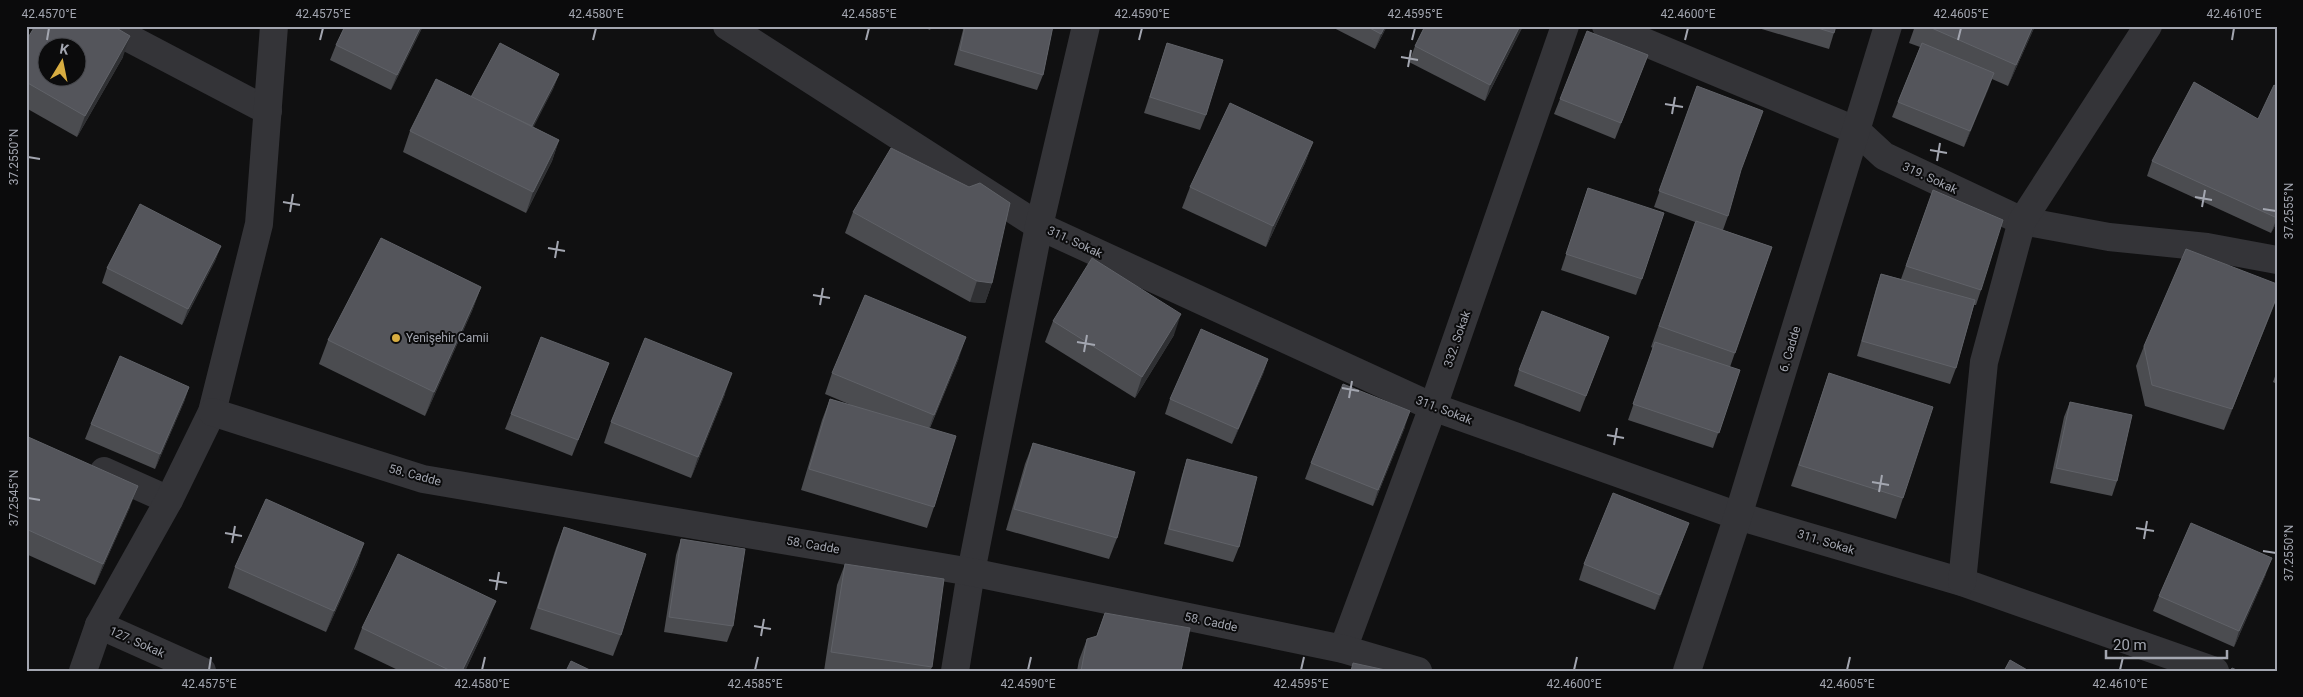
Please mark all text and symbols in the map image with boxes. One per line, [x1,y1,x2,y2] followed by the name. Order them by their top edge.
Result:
[22,7,77,21] text: 42.4570°E
[296,7,351,21] text: 42.4575°E
[569,7,624,21] text: 42.4580°E
[842,7,897,21] text: 42.4585°E
[1115,7,1170,21] text: 42.4590°E
[1388,7,1443,21] text: 42.4595°E
[1661,7,1716,21] text: 42.4600°E
[1934,7,1989,21] text: 42.4605°E
[2207,7,2262,21] text: 42.4610°E
[38,38,88,88] north arrow
[58,41,70,58] text: K
[7,129,21,185] text: 37.2550°N
[1900,159,1961,197] street label: 319. Sokak
[2282,183,2296,239] text: 37.2555°N
[1045,223,1106,261] street label: 311. Sokak
[1441,308,1474,369] street label: 332. Sokak
[1776,324,1804,374] street label: 6. Cadde
[406,331,489,345] place label: Yenişehir Camii
[390,332,402,344] marker: Yenişehir Camii
[1414,393,1475,427] street label: 311. Sokak
[387,461,443,489] street label: 58. Cadde
[7,470,21,526] text: 37.2545°N
[2282,525,2296,581] text: 37.2550°N
[1796,527,1857,558] street label: 311. Sokak
[785,533,841,557] street label: 58. Cadde
[1183,610,1239,634] street label: 58. Cadde
[107,624,168,661] street label: 127. Sokak
[2106,627,2227,659] scale bar
[2113,636,2147,654] text: 20 m
[182,677,237,691] text: 42.4575°E
[455,677,510,691] text: 42.4580°E
[728,677,783,691] text: 42.4585°E
[1001,677,1056,691] text: 42.4590°E
[1274,677,1329,691] text: 42.4595°E
[1547,677,1602,691] text: 42.4600°E
[1820,677,1875,691] text: 42.4605°E
[2093,677,2148,691] text: 42.4610°E

